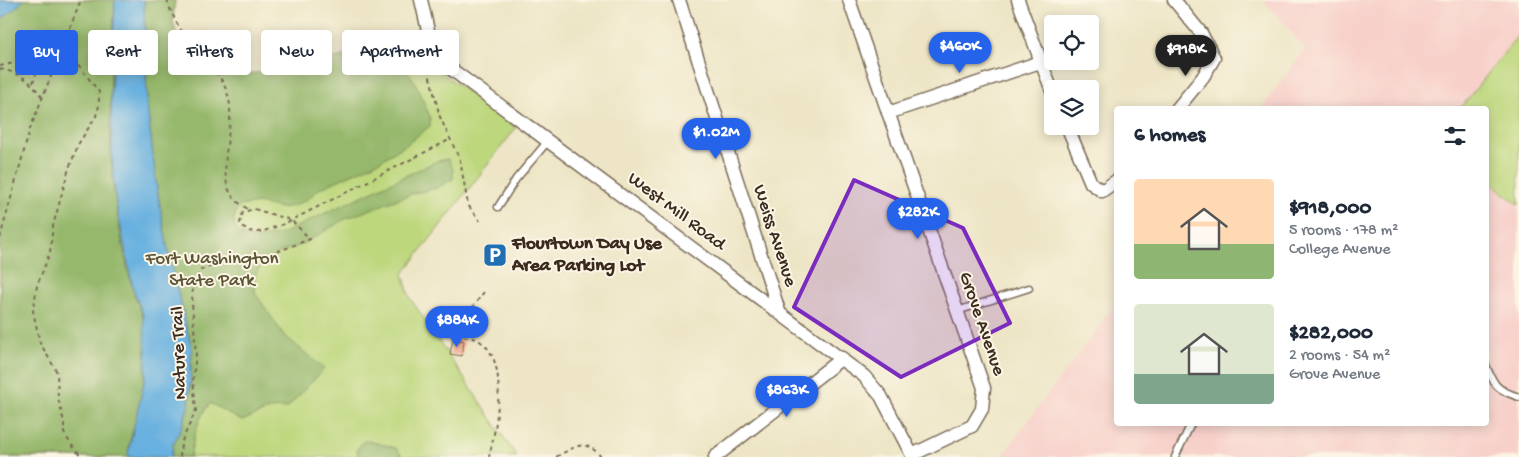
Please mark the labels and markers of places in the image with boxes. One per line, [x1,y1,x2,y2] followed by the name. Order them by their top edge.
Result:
[925,32,995,74] pin: $460K
[1151,34,1221,77] pin: $918K
[675,118,757,160] pin: $1.02M
[883,198,953,240] pin: $282K
[511,233,663,278] place label: Flourtown Day Use Area Parking Lot
[482,242,508,268] parking icon: Flourtown Day Use Area Parking Lot
[422,306,492,348] pin: $884K
[752,376,822,418] pin: $863K

